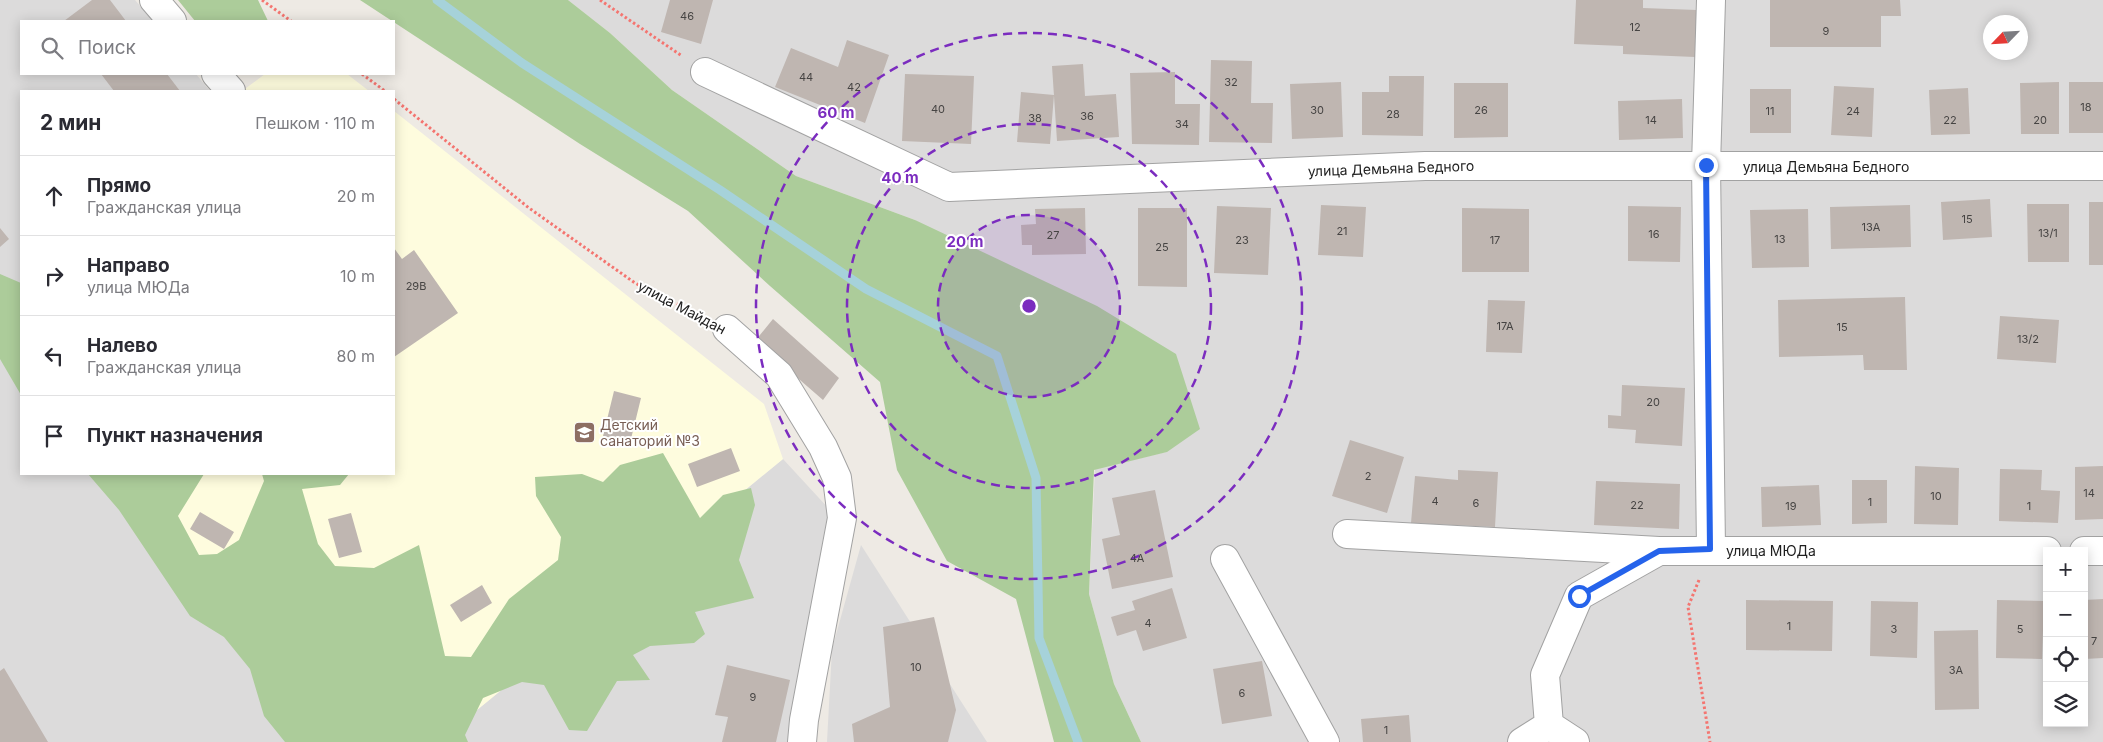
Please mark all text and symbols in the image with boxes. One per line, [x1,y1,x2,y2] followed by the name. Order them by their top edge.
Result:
[680,9,694,23] house number: 46
[1983,15,2028,60] north arrow
[20,20,395,75] search box
[1629,20,1641,34] house number: 12
[1823,24,1830,38] house number: 9
[38,34,66,62] icon: search
[78,36,136,59] text: Поиск
[799,70,813,84] house number: 44
[1224,75,1238,89] house number: 32
[847,80,861,94] house number: 42
[2080,100,2092,114] house number: 18
[931,102,945,116] house number: 40
[817,103,855,122] text: 60 m
[1310,103,1324,117] house number: 30
[1474,103,1488,117] house number: 26
[1766,104,1774,118] house number: 11
[1846,104,1860,118] house number: 24
[1386,107,1400,121] house number: 28
[1080,109,1094,123] house number: 36
[40,110,101,135] text: 2 мин
[1028,111,1042,125] house number: 38
[255,113,375,133] text: Пешком · 110 m
[1645,113,1657,127] house number: 14
[1943,113,1957,127] house number: 22
[2033,113,2047,127] house number: 20
[1175,117,1189,131] house number: 34
[1695,154,1718,177] route end
[1307,157,1475,179] street label: улица Демьяна Бедного
[1743,158,1909,175] street label: улица Демьяна Бедного
[881,168,919,187] text: 40 m
[87,174,151,197] text: Прямо
[40,182,68,210] icon: ahead
[337,186,375,206] text: 20 m
[87,197,241,217] text: Гражданская улица
[1961,212,1973,226] house number: 15
[1862,220,1881,234] house number: 13А
[1336,224,1348,238] house number: 21
[2038,226,2058,240] house number: 13/1
[1648,227,1660,241] house number: 16
[1047,228,1059,242] house number: 27
[947,232,983,251] text: 20 m
[1774,232,1786,246] house number: 13
[1235,233,1249,247] house number: 23
[1490,233,1500,247] house number: 17
[1155,240,1169,254] house number: 25
[87,254,170,277] text: Направо
[40,262,68,290] icon: right
[340,266,375,286] text: 10 m
[87,277,190,297] text: улица МЮДа
[635,277,729,337] street label: улица Майдан
[406,279,426,293] house number: 29В
[1020,297,1038,315] centre of rings
[1496,319,1514,333] house number: 17А
[1836,320,1848,334] house number: 15
[2017,332,2039,346] house number: 13/2
[87,334,158,357] text: Налево
[40,342,68,370] icon: left
[336,346,375,366] text: 80 m
[87,357,241,377] text: Гражданская улица
[1646,395,1660,409] house number: 20
[600,416,700,449] place label: Детский санаторий №3
[572,420,596,444] school or university icon: Детский санаторий №3
[40,422,68,450] icon: arrive
[87,424,263,447] text: Пункт назначения
[1365,469,1371,483] house number: 2
[2083,486,2095,500] house number: 14
[1930,489,1942,503] house number: 10
[1431,494,1439,508] house number: 4
[1868,495,1872,509] house number: 1
[1473,496,1480,510] house number: 6
[1630,498,1644,512] house number: 22
[1785,499,1797,513] house number: 19
[2027,499,2031,513] house number: 1
[1726,542,1816,559] street label: улица МЮДа
[2043,547,2088,727] map controls
[2043,547,2088,592] button: +
[1130,551,1145,565] house number: 4А
[1568,585,1591,608] route start
[2043,592,2088,637] button: −
[1144,616,1152,630] house number: 4
[1787,619,1791,633] house number: 1
[1891,622,1898,636] house number: 3
[2017,622,2024,636] house number: 5
[2091,634,2097,648] house number: 7
[2043,637,2088,682] button: locate
[910,660,922,674] house number: 10
[1949,663,1964,677] house number: 3А
[2043,682,2088,727] button: layers
[1239,686,1246,700] house number: 6
[750,690,757,704] house number: 9
[1384,723,1388,737] house number: 1

